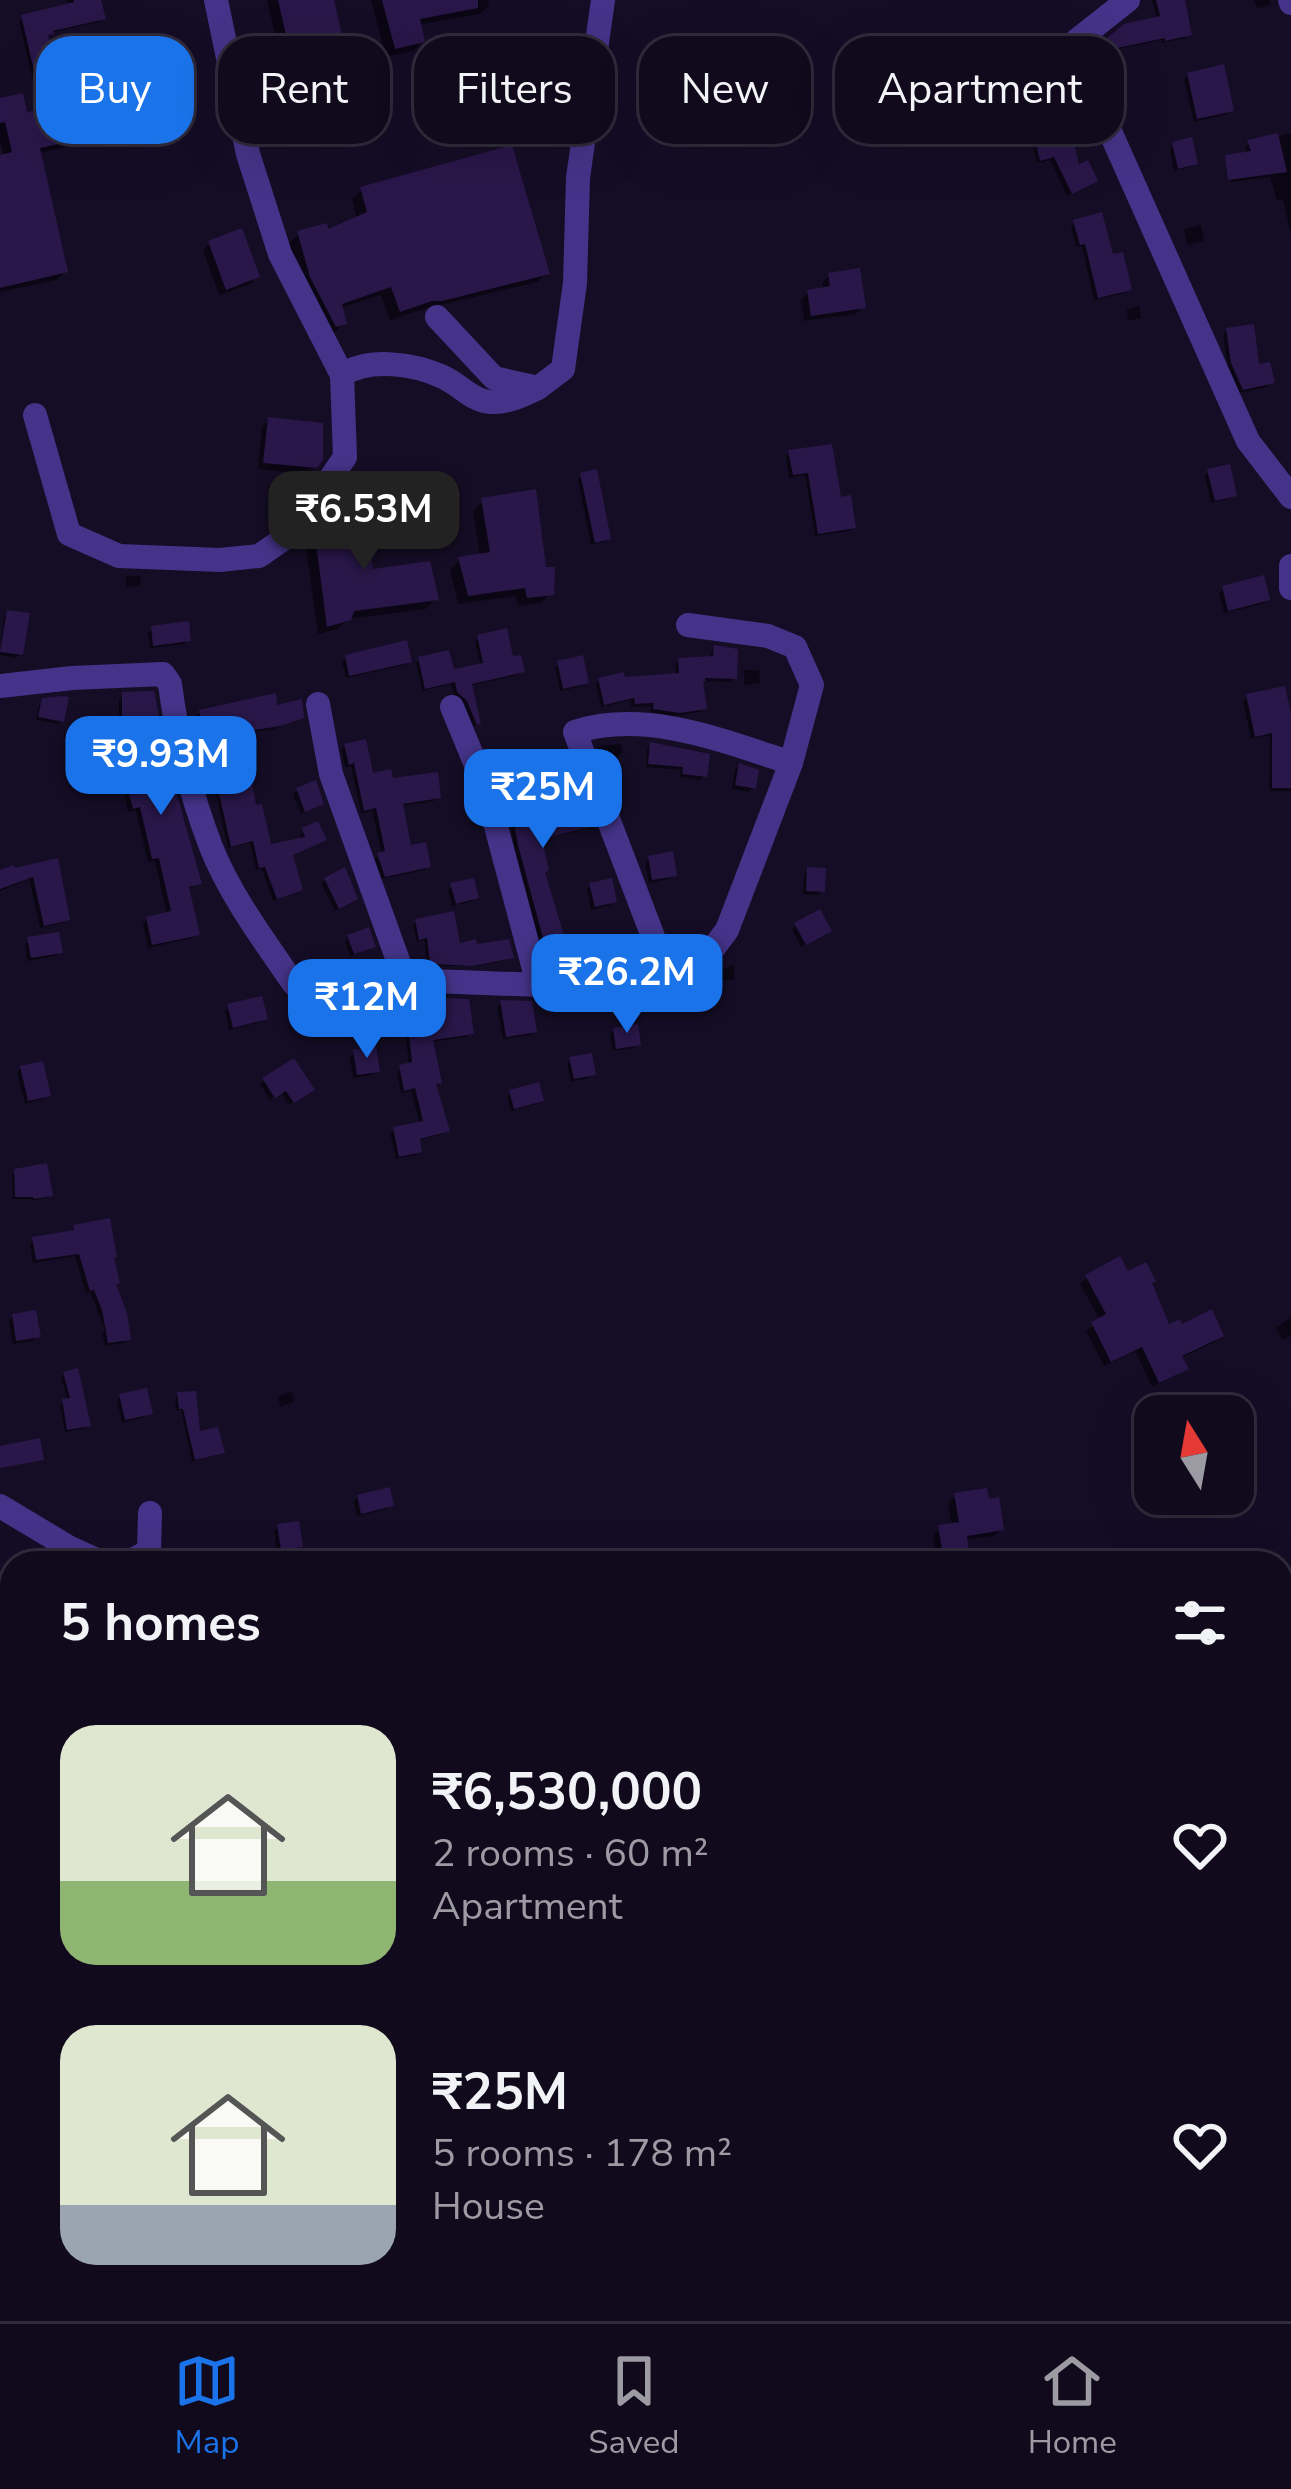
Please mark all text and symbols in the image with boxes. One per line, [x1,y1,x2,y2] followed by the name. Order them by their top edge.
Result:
[36,36,194,144] chip: Buy
[218,36,390,144] chip: Rent
[414,36,615,144] chip: Filters
[639,36,811,144] chip: New
[835,36,1124,144] chip: Apartment
[266,471,462,573] pin: ₹6.53M
[295,483,433,536] text: ₹6.53M
[63,716,259,818] pin: ₹9.93M
[92,728,230,781] text: ₹9.93M
[472,749,614,851] pin: ₹25M
[491,761,595,814] text: ₹25M
[529,934,725,1036] pin: ₹26.2M
[558,946,696,999] text: ₹26.2M
[296,959,438,1061] pin: ₹12M
[315,971,419,1024] text: ₹12M
[1134,1395,1254,1515] north arrow
[1134,1395,1254,1515] map controls
[60,1588,261,1658] text: 5 homes
[1167,1590,1233,1656] icon: filters
[432,1757,702,1827] text: ₹6,530,000
[156,1773,300,1917] icon: home
[1167,1812,1233,1878] icon: heart
[432,1827,709,1880] text: 2 rooms · 60 m²
[432,1880,622,1933] text: Apartment
[432,2057,568,2127] text: ₹25M
[156,2073,300,2217] icon: home
[1167,2112,1233,2178] icon: heart
[432,2127,732,2180] text: 5 rooms · 178 m²
[432,2180,545,2233] text: House
[174,2348,240,2465] tab: Map
[588,2348,679,2465] tab: Saved
[1028,2348,1117,2465] tab: Home

